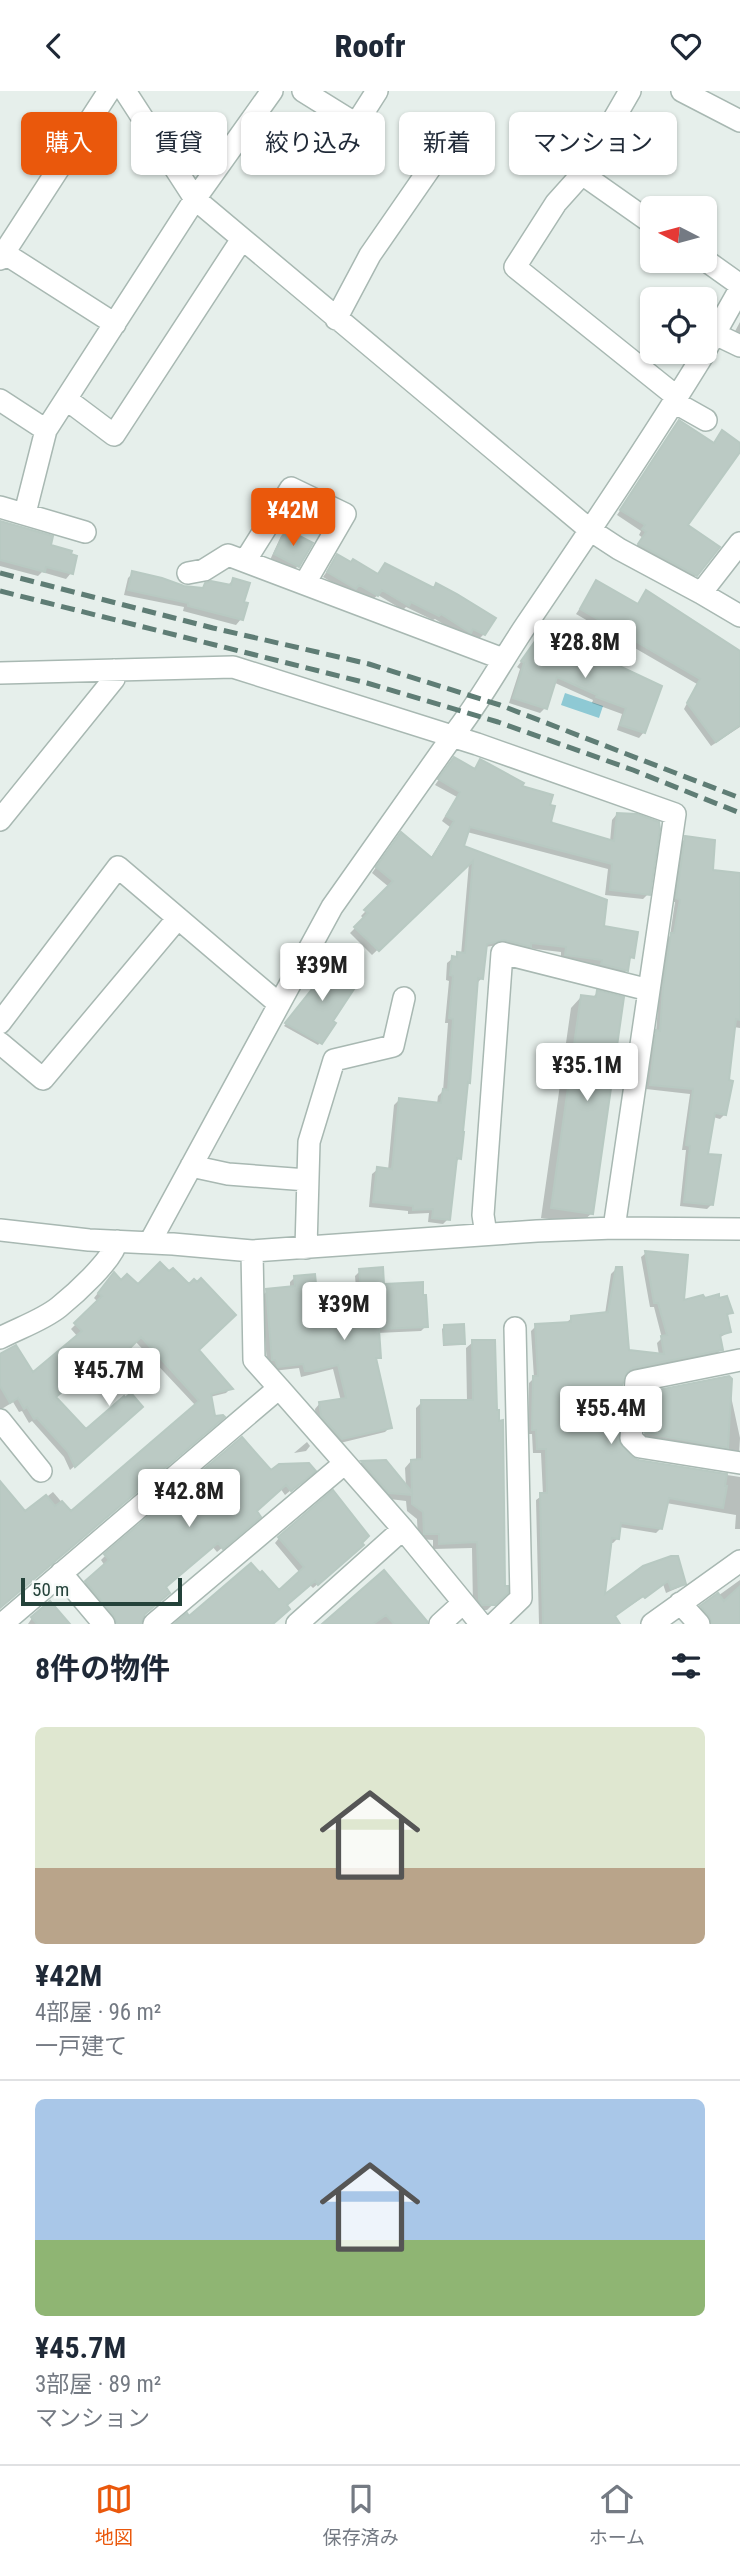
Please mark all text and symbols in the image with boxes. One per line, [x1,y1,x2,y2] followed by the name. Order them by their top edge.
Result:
[35,27,73,65] icon: back
[335,27,406,65] text: Roofr
[667,27,705,65] icon: heart
[21,112,117,175] chip: 購入
[131,112,227,175] chip: 賃貸
[241,112,385,175] chip: 絞り込み
[399,112,495,175] chip: 新着
[509,112,677,175] chip: マンション
[640,196,718,273] north arrow
[640,196,717,364] map controls
[640,287,717,364] button: locate
[252,489,334,548] pin: ¥42M
[267,497,319,524] text: ¥42M
[528,621,642,680] pin: ¥28.8M
[550,629,620,656] text: ¥28.8M
[281,943,363,1003] pin: ¥39M
[296,952,348,979] text: ¥39M
[530,1044,644,1103] pin: ¥35.1M
[552,1052,622,1079] text: ¥35.1M
[303,1283,385,1342] pin: ¥39M
[318,1291,370,1318] text: ¥39M
[52,1349,166,1408] pin: ¥45.7M
[74,1357,144,1384] text: ¥45.7M
[554,1387,668,1446] pin: ¥55.4M
[576,1395,646,1422] text: ¥55.4M
[132,1469,246,1529] pin: ¥42.8M
[154,1478,224,1505] text: ¥42.8M
[21,1575,182,1607] scale bar
[32,1578,69,1601] text: 50 m
[667,1647,705,1685] icon: filters
[35,1651,170,1686] text: 8件の物件
[307,1772,433,1898] icon: home
[35,1958,102,1993] text: ¥42M
[35,1999,161,2026] text: 4部屋 · 96 m²
[35,2033,127,2060] text: 一戸建て
[307,2144,433,2270] icon: home
[35,2330,126,2365] text: ¥45.7M
[35,2371,161,2398] text: 3部屋 · 89 m²
[35,2405,150,2432] text: マンション
[95,2480,133,2549] tab: 地図
[323,2480,399,2549] tab: 保存済み
[589,2480,645,2549] tab: ホーム

